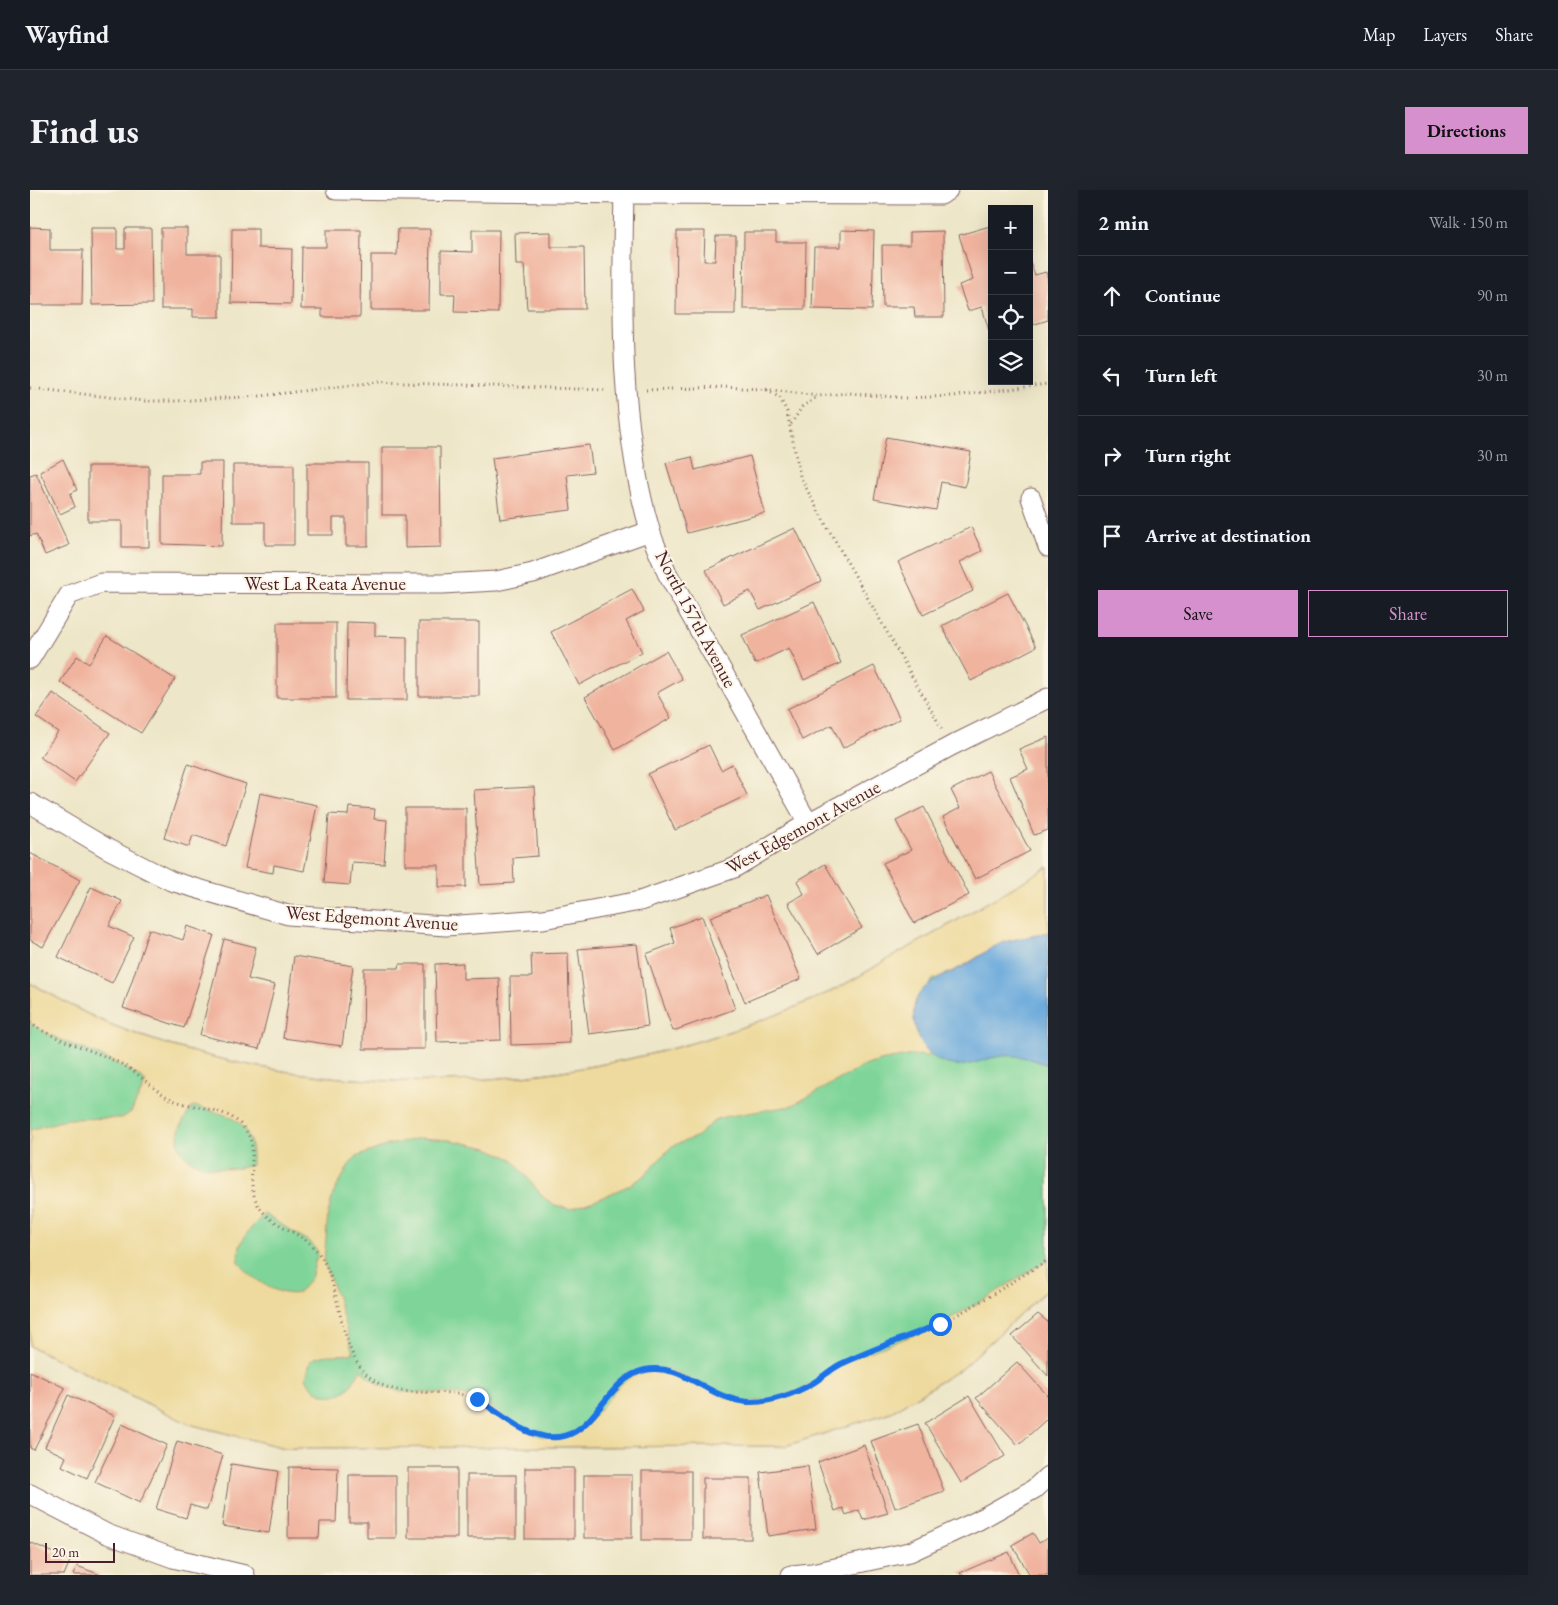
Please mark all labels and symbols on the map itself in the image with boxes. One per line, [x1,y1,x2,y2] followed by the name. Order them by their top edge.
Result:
[649,546,743,692] street label: North 157th Avenue
[244,571,406,596] street label: West La Reata Avenue
[721,774,885,880] street label: West Edgemont Avenue
[285,900,459,936] street label: West Edgemont Avenue
[929,1313,952,1336] route start
[466,1388,489,1411] route end
[45,1540,115,1563] scale bar

